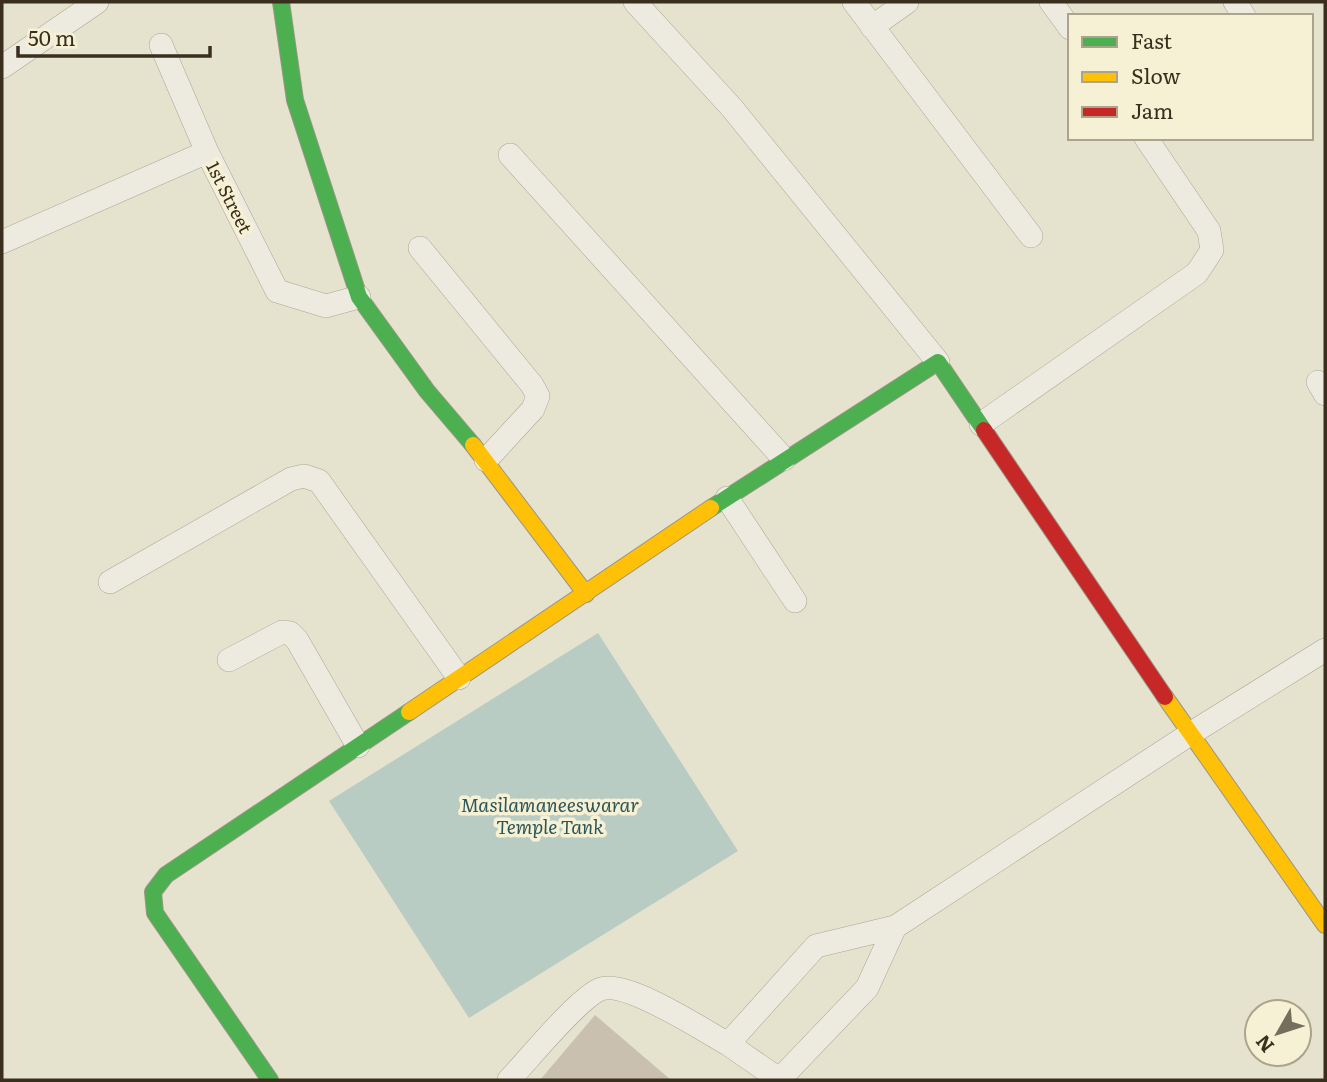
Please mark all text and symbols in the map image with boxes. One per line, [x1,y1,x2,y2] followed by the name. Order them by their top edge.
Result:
[18,14,210,58] scale bar
[1068,14,1313,140] legend
[28,21,75,52] text: 50 m
[1131,24,1172,55] text: Fast
[1131,59,1181,90] text: Slow
[1131,94,1173,125] text: Jam
[200,156,260,238] street label: 1st Street
[461,790,639,840] water label: Masilamaneeswarar Temple Tank
[1243,998,1313,1068] north arrow
[1248,1029,1280,1059] text: N

